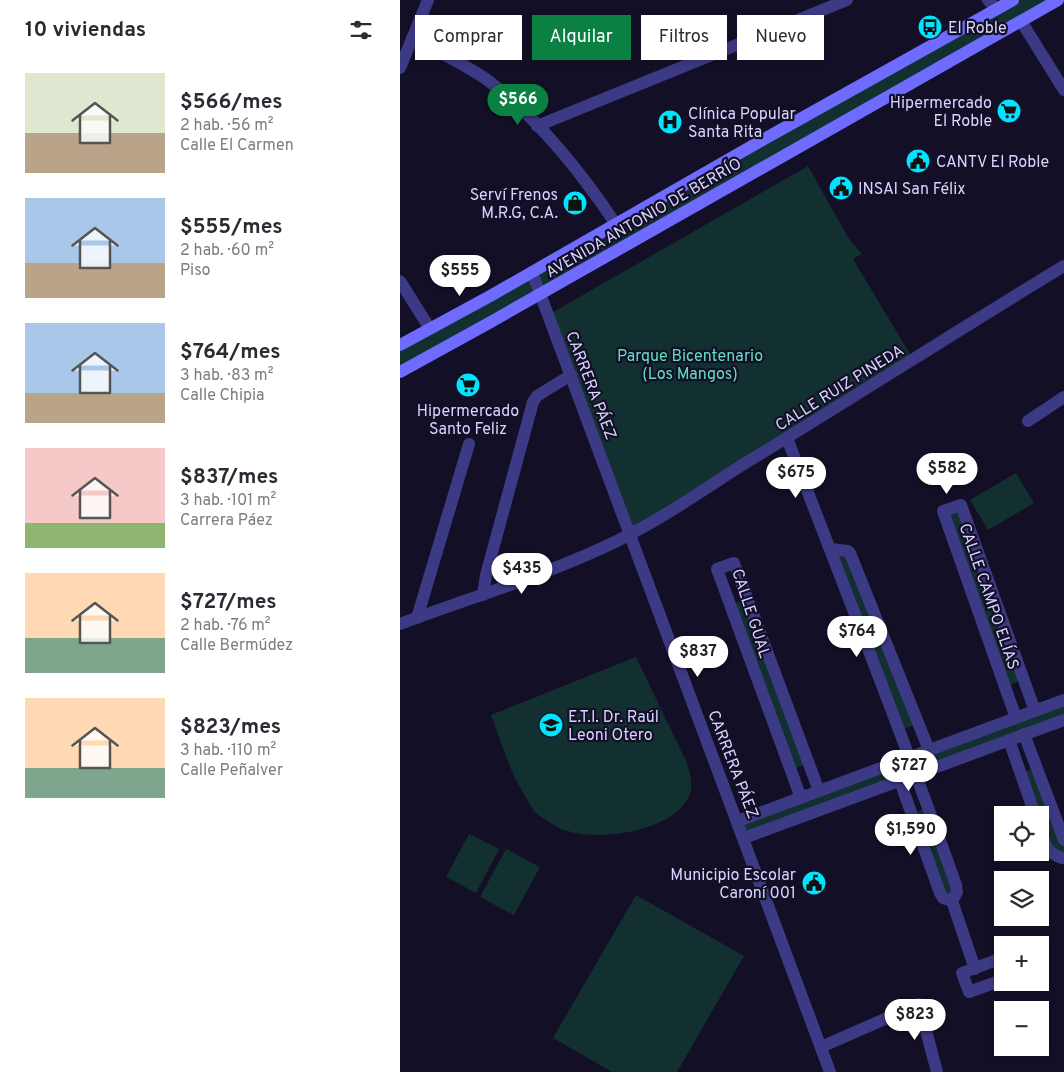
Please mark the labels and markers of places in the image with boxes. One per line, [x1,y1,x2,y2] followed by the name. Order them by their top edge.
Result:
[917,14,943,40] bus stop icon: El Roble
[948,19,1007,39] place label: El Roble
[488,84,548,126] pin: $566
[890,94,992,132] place label: Hipermercado El Roble
[996,98,1022,124] supermarket icon: Hipermercado El Roble
[688,105,796,143] place label: Clínica Popular Santa Rita
[657,109,683,135] hospital icon: Clínica Popular Santa Rita
[905,148,931,174] public building icon: CANTV El Roble
[936,153,1049,173] place label: CANTV El Roble
[828,175,854,201] public building icon: INSAI San Félix
[858,180,966,200] place label: INSAI San Félix
[470,186,558,224] place label: Serví Frenos M.R.G, C.A.
[562,190,588,216] shop icon: Serví Frenos M.R.G, C.A.
[430,254,490,297] pin: $555
[455,372,481,398] supermarket icon: Hipermercado Santo Feliz
[417,402,519,440] place label: Hipermercado Santo Feliz
[917,452,977,495] pin: $582
[766,456,826,499] pin: $675
[492,552,552,595] pin: $435
[827,616,887,658] pin: $764
[668,636,728,678] pin: $837
[568,708,659,746] place label: E.T.I. Dr. Raúl Leoni Otero
[538,712,564,738] school or university icon: E.T.I. Dr. Raúl Leoni Otero
[879,750,939,792] pin: $727
[870,814,952,856] pin: $1,590
[670,866,796,904] place label: Municipio Escolar Caroní 001
[801,870,827,896] public building icon: Municipio Escolar Caroní 001
[885,998,945,1041] pin: $823

